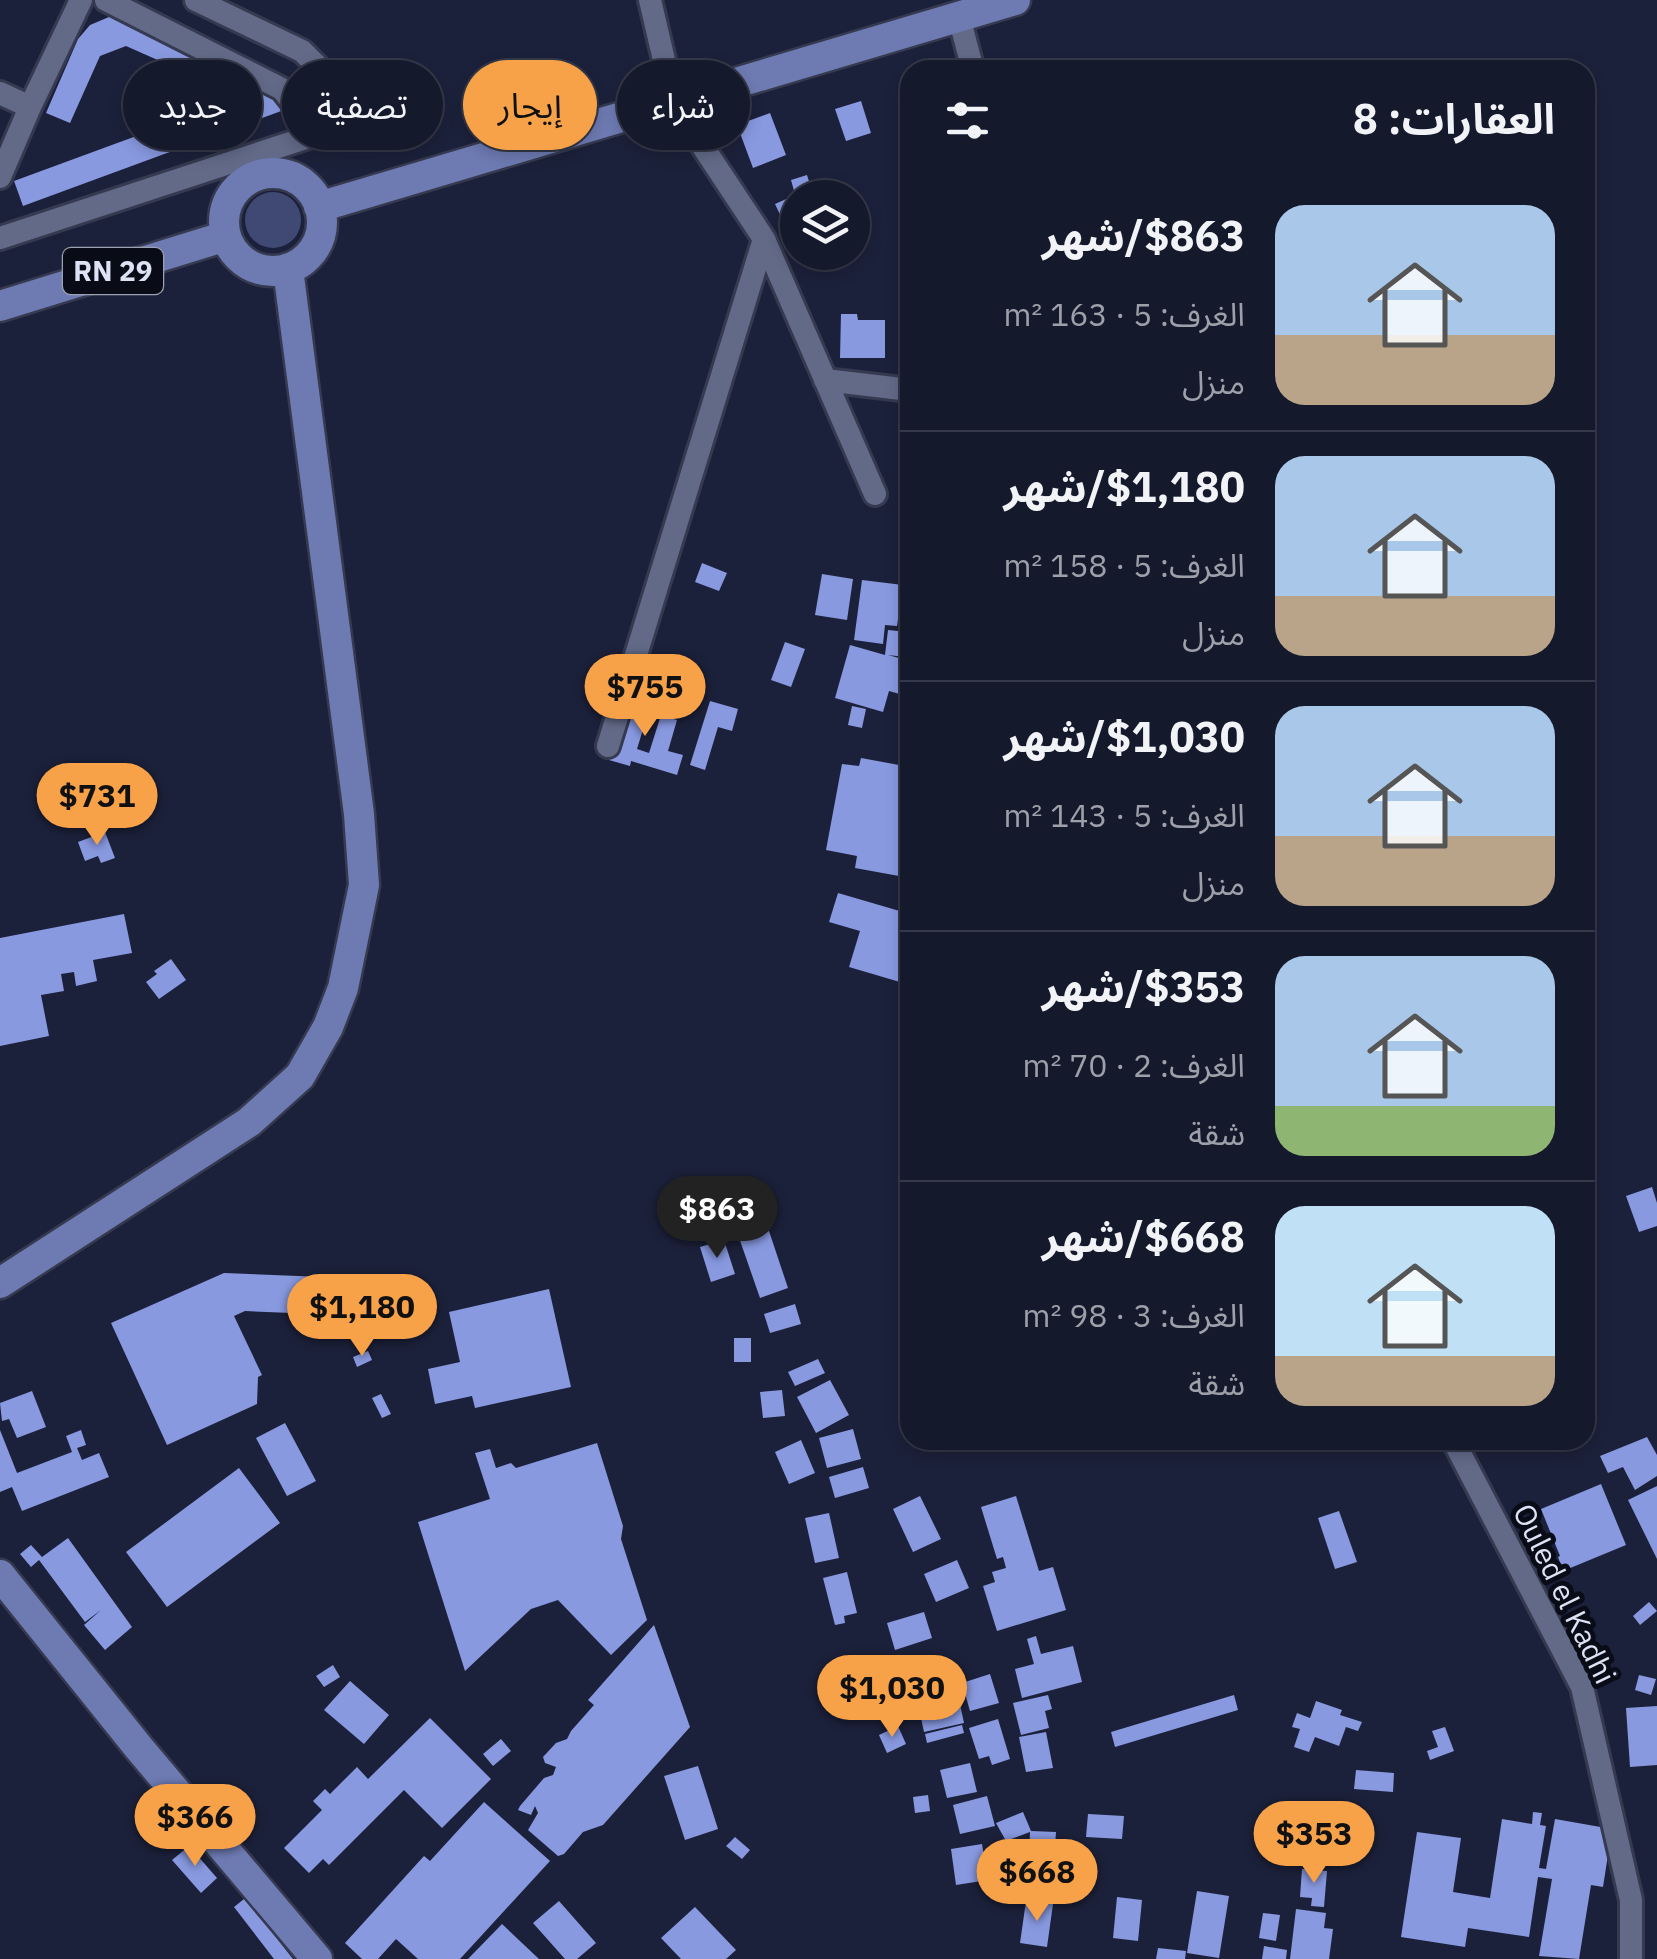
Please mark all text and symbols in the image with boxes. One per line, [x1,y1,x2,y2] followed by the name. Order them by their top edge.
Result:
[123,60,262,150] chip: جديد
[282,60,443,150] chip: تصفية
[463,60,597,150] chip: إيجار
[617,60,750,150] chip: شراء
[1353,91,1555,146] text: العقارات: 8
[940,93,995,148] icon: filters
[780,180,870,270] map controls
[780,180,870,270] button: layers
[1042,208,1245,263] text: $863/شهر
[1355,245,1475,365] icon: home
[63,248,163,294] road number: RN 29
[1003,293,1245,335] text: الغرف: 5 · 163 m²
[1182,361,1245,403] text: منزل
[1004,459,1245,514] text: $1,180/شهر
[1355,496,1475,616] icon: home
[1003,544,1245,586] text: الغرف: 5 · 158 m²
[1182,612,1245,654] text: منزل
[586,654,704,739] pin: $755
[607,665,683,707] text: $755
[1004,709,1245,764] text: $1,030/شهر
[1355,746,1475,866] icon: home
[38,763,156,848] pin: $731
[59,774,135,816] text: $731
[1003,794,1245,836] text: الغرف: 5 · 143 m²
[1182,862,1245,904] text: منزل
[1042,959,1245,1014] text: $353/شهر
[1355,996,1475,1116] icon: home
[1023,1044,1245,1086] text: الغرف: 2 · 70 m²
[1189,1112,1245,1154] text: شقة
[658,1176,776,1261] pin: $863
[679,1187,755,1229] text: $863
[1042,1209,1245,1264] text: $668/شهر
[1355,1246,1475,1366] icon: home
[281,1274,443,1359] pin: $1,180
[309,1285,415,1327] text: $1,180
[1023,1294,1245,1336] text: الغرف: 3 · 98 m²
[1189,1362,1245,1404] text: شقة
[1505,1497,1626,1690] street label: Ouled el Kadhi
[811,1655,973,1740] pin: $1,030
[839,1666,945,1708] text: $1,030
[136,1784,254,1869] pin: $366
[157,1795,233,1837] text: $366
[1255,1801,1373,1886] pin: $353
[1276,1812,1352,1854] text: $353
[978,1839,1096,1924] pin: $668
[999,1850,1075,1892] text: $668

